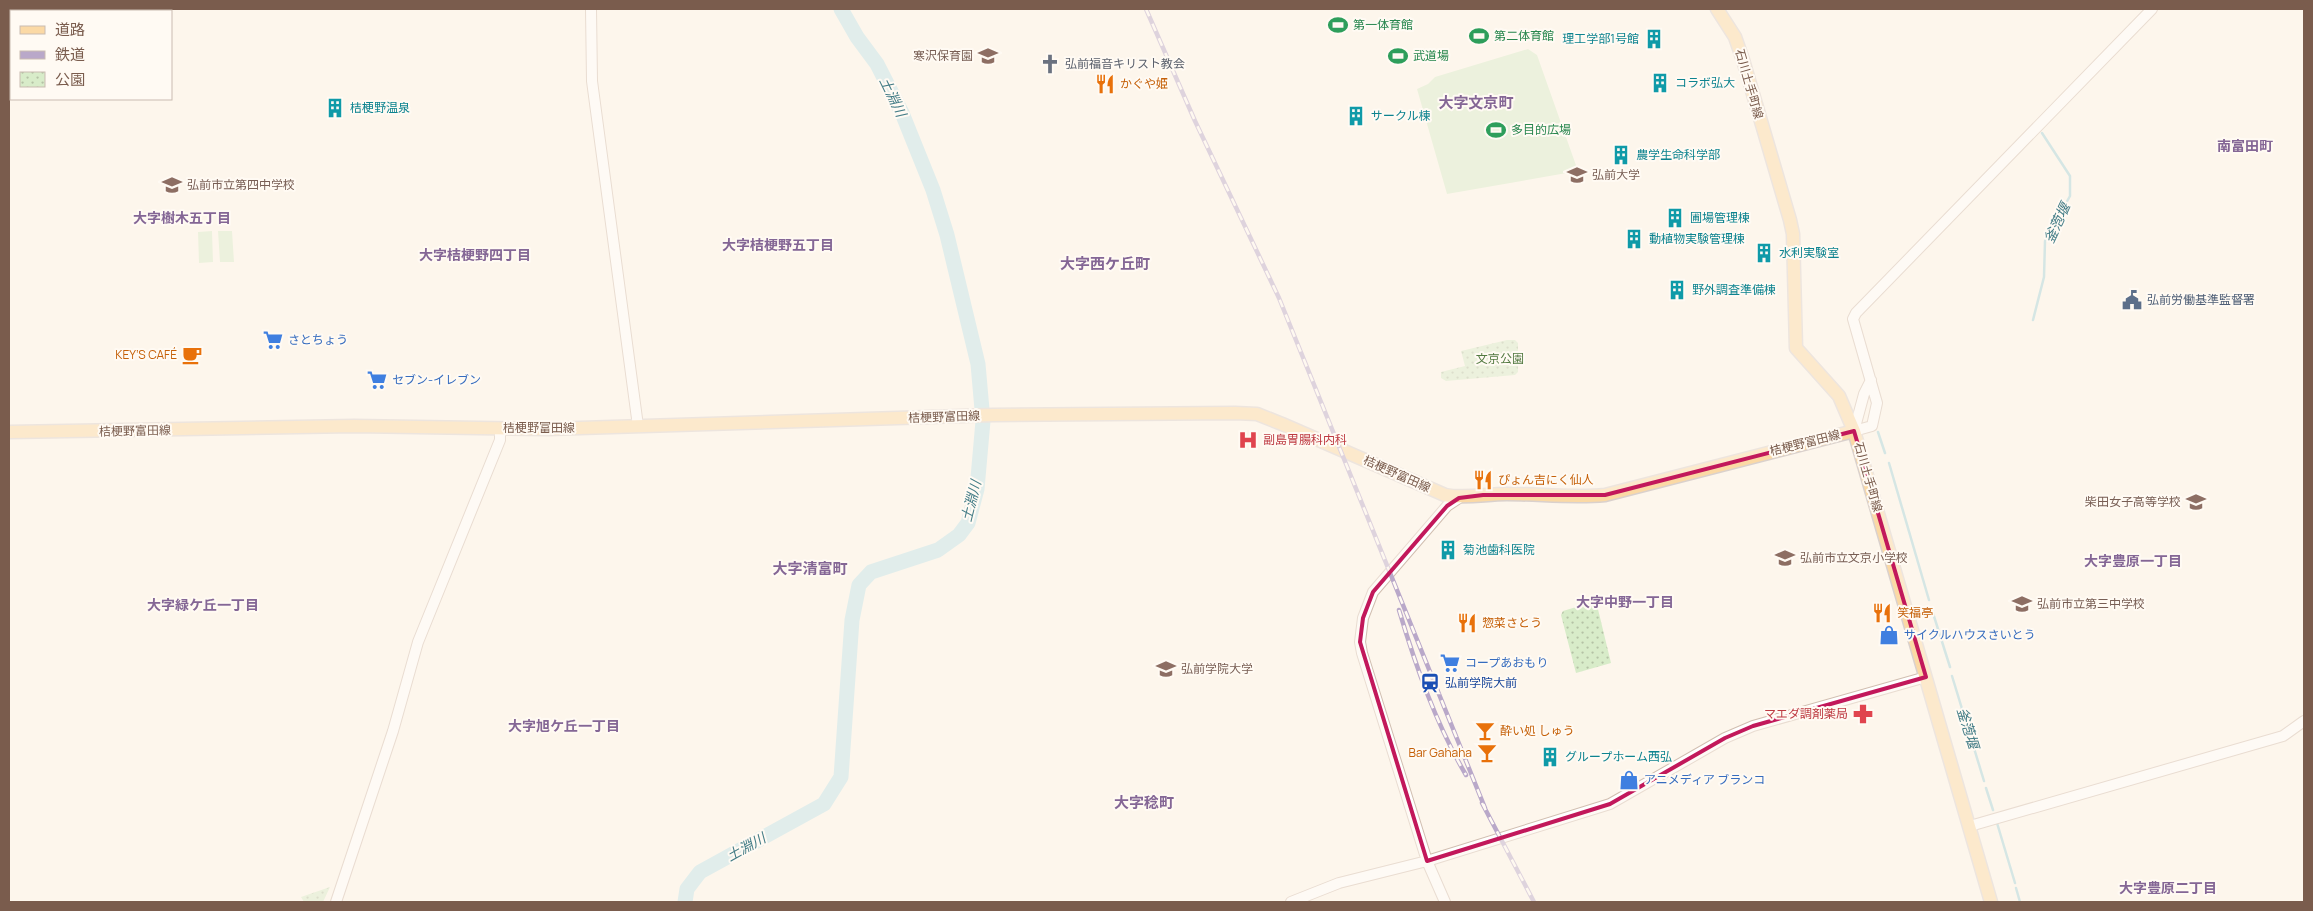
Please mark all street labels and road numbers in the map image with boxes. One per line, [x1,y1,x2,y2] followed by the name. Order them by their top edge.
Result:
[1731,47,1768,121] street label: 石川土手町線
[908,407,980,426] street label: 桔梗野富田線
[503,419,575,436] street label: 桔梗野富田線
[99,421,171,440] street label: 桔梗野富田線
[1768,426,1842,459] street label: 桔梗野富田線
[1850,440,1887,514] street label: 石川土手町線
[1361,451,1434,496] street label: 桔梗野富田線

